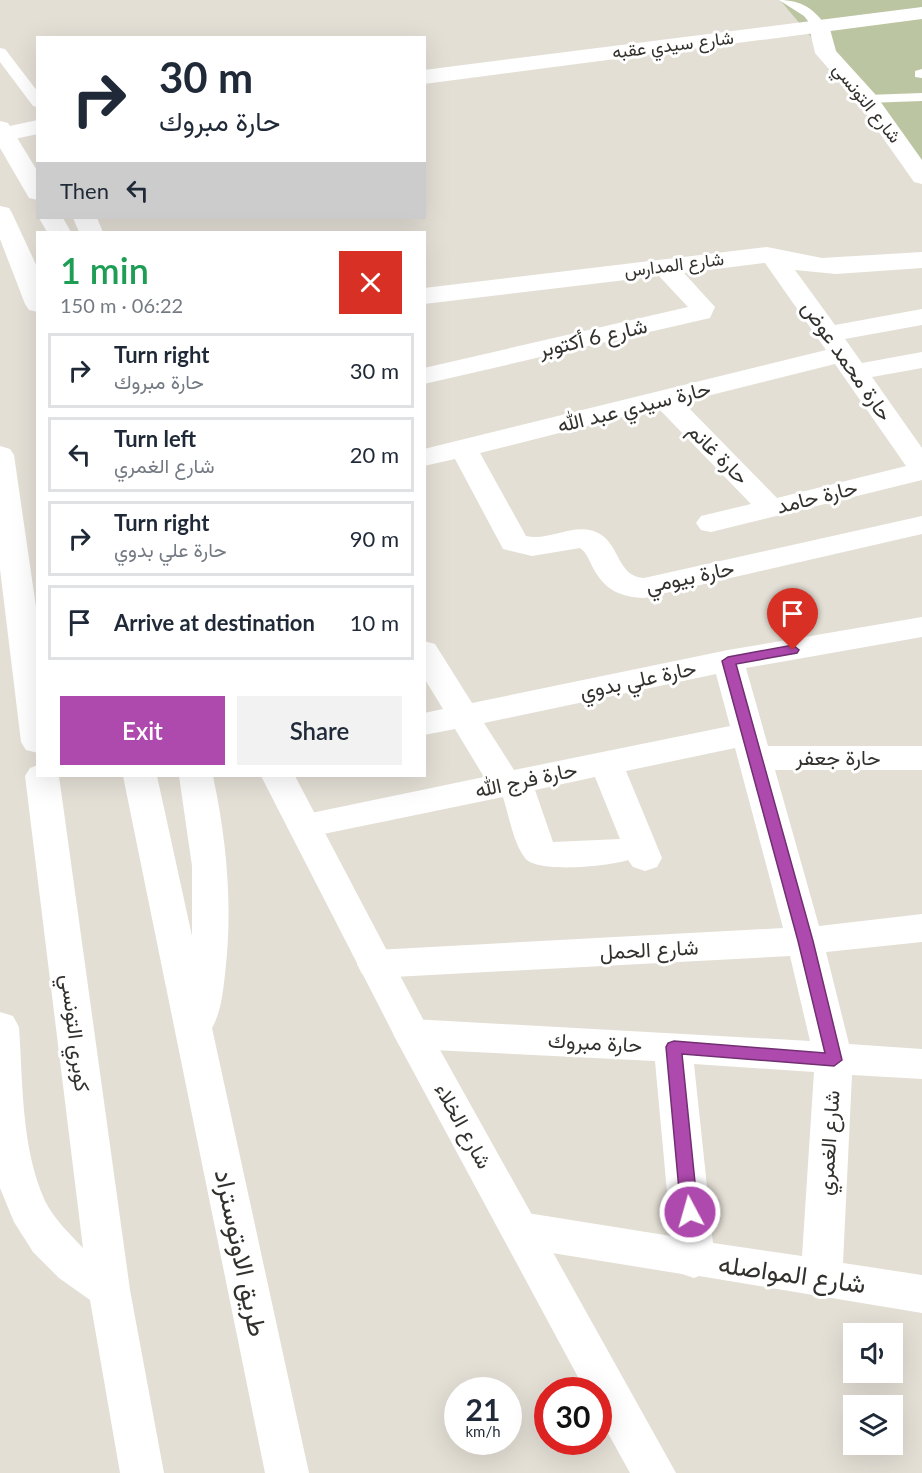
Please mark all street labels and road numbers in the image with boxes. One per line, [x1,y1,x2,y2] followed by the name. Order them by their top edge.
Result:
[611,26,736,67] street label: شارع سيدي عقبه
[825,58,907,150] street label: شارع التونسي
[623,247,725,283] street label: شارع المدارس
[796,295,899,426] street label: حارة محمد عوض
[535,312,650,364] street label: شارع 6 أكتوبر
[554,374,714,442] street label: حارة سيدي عبد الله
[681,417,755,491] street label: حارة غانم
[774,473,860,520] street label: حارة حامد
[643,554,737,603] street label: حارة بيومي
[577,654,699,709] street label: حارة علي بدوي
[795,744,880,771] street label: حارة جعفر
[472,756,580,804] street label: حارة فرج الله
[599,933,699,967] street label: شارع الحمل
[51,973,96,1094] street label: كوبري التونسي
[547,1027,643,1058] street label: حارة مبروك
[428,1078,498,1174] street label: شارع الخلاء
[811,1089,850,1197] street label: شارع الغمري
[208,1166,275,1340] street label: طريق الاوتوستراد
[716,1247,868,1302] street label: شارع المواصله

